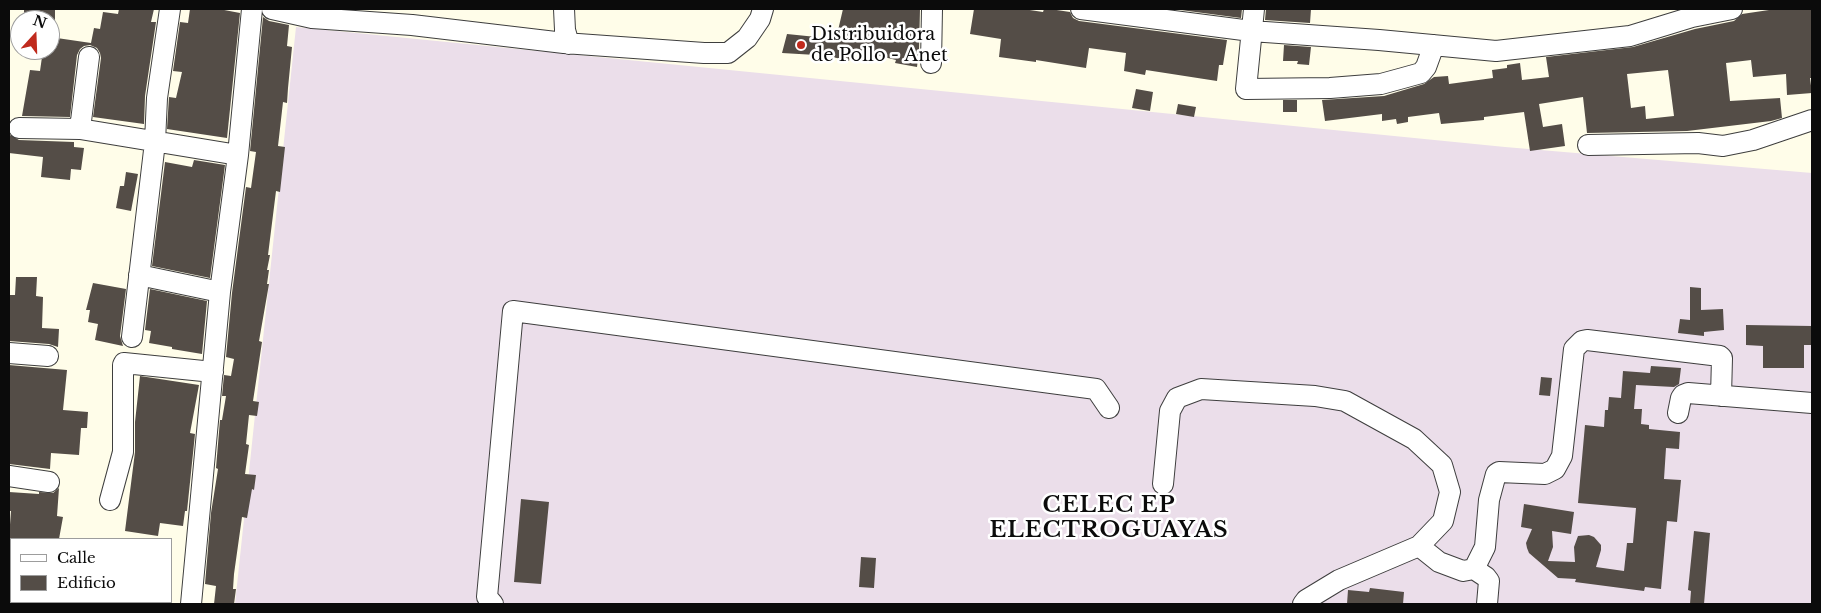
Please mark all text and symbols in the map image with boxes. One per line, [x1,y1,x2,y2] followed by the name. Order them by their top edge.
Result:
[10,10,60,60] north arrow
[31,11,49,33] text: N
[811,24,948,66] place label: Distribuidora de Pollo - Anet
[795,39,807,51] marker: Distribuidora de Pollo - Anet
[988,493,1230,544] district label: CELEC EP ELECTROGUAYAS
[10,538,172,603] legend
[57,548,96,567] text: Calle
[57,573,116,592] text: Edificio

